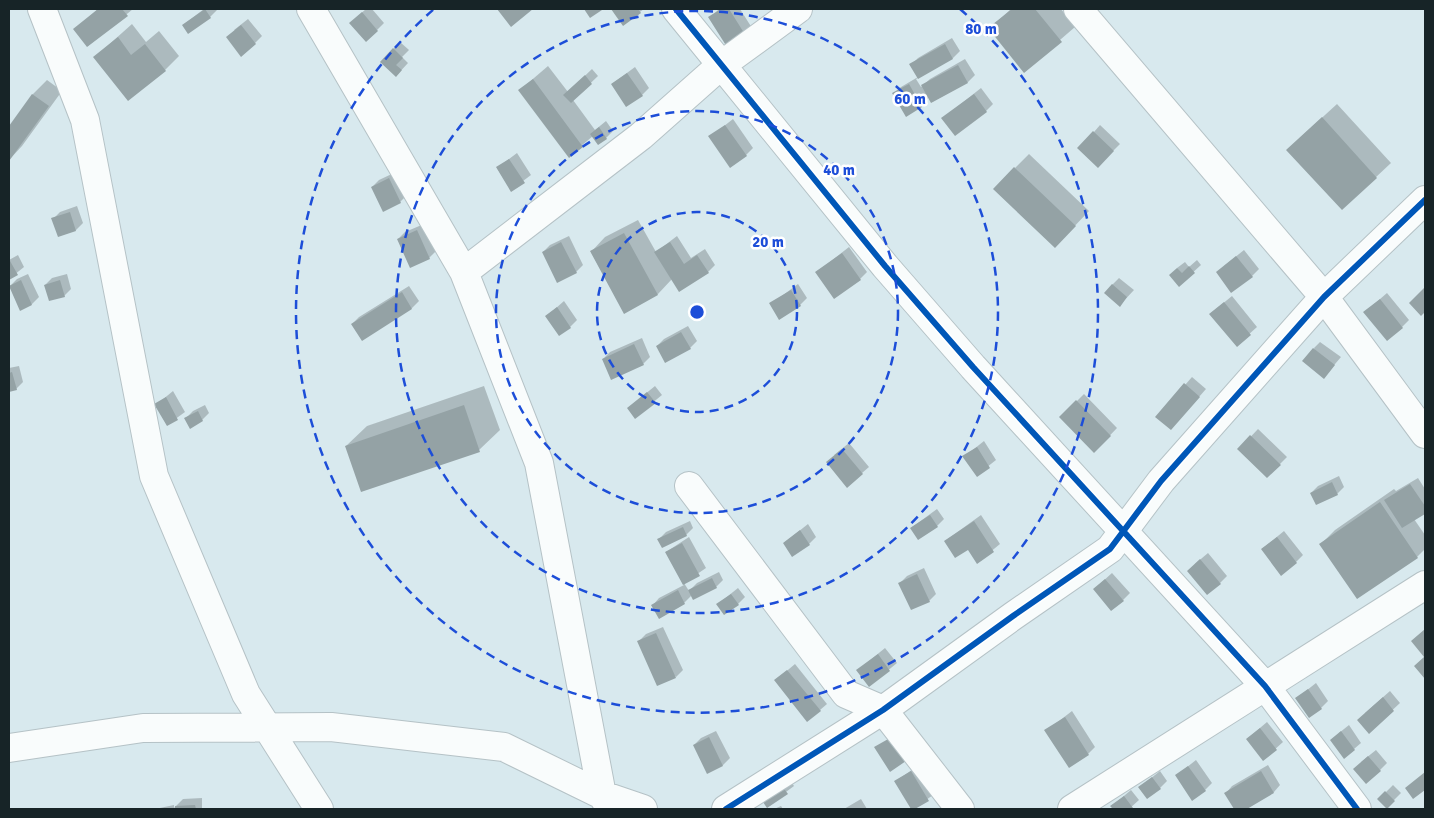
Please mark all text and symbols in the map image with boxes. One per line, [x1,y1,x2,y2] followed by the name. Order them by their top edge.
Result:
[965,20,997,38] text: 80 m
[894,90,926,108] text: 60 m
[823,161,855,179] text: 40 m
[752,233,784,251] text: 20 m
[688,303,706,321] centre of rings

